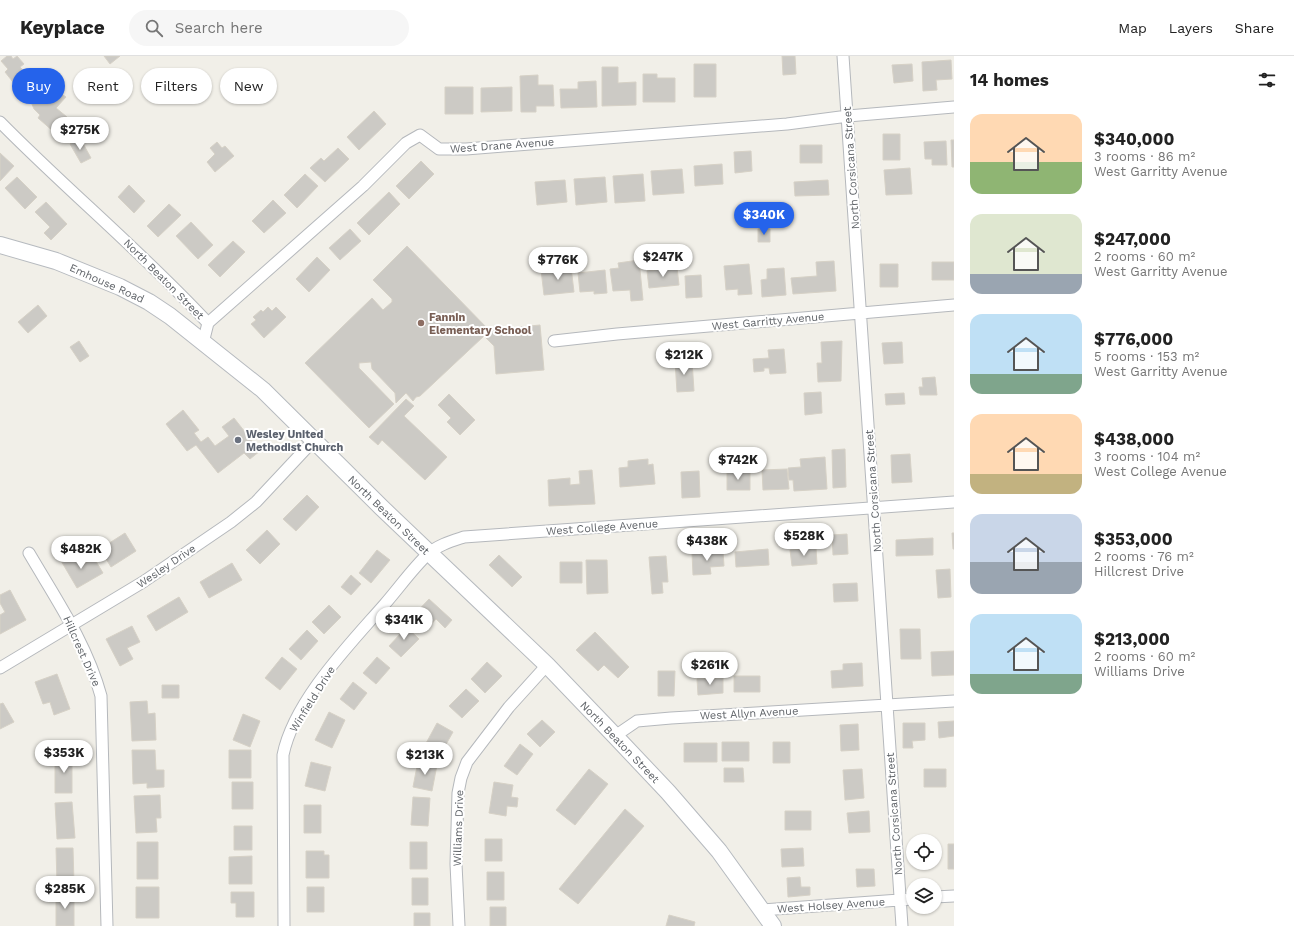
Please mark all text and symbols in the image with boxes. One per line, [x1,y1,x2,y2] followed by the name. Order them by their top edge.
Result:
[129,10,409,46] search box
[20,16,105,39] text: Keyplace
[143,17,165,39] icon: search
[175,19,263,37] text: Search here
[1118,20,1147,36] text: Map
[1169,20,1213,36] text: Layers
[1235,20,1274,36] text: Share
[12,68,65,104] chip: Buy
[73,68,133,104] chip: Rent
[141,68,212,104] chip: Filters
[220,68,277,104] chip: New
[1256,69,1278,91] icon: filters
[970,70,1049,90] text: 14 homes
[841,106,862,230] street label: North Corsicana Street
[52,117,108,151] pin: $275K
[60,122,100,137] text: $275K
[1094,129,1174,149] text: $340,000
[1002,130,1050,178] icon: home
[449,135,555,156] street label: West Drane Avenue
[1094,149,1195,164] text: 3 rooms · 86 m²
[1094,164,1227,179] text: West Garritty Avenue
[736,202,792,236] pin: $340K
[743,207,785,222] text: $340K
[1094,229,1171,249] text: $247,000
[1002,230,1050,278] icon: home
[121,236,207,323] street label: North Beaton Street
[635,244,691,278] pin: $247K
[530,247,586,281] pin: $776K
[643,249,683,264] text: $247K
[1094,249,1195,264] text: 2 rooms · 60 m²
[538,252,578,267] text: $776K
[67,261,146,306] street label: Emhouse Road
[1094,264,1227,279] text: West Garritty Avenue
[711,310,825,333] street label: West Garritty Avenue
[429,311,532,337] place label: Fannin Elementary School
[416,318,426,328] marker: Fannin Elementary School
[1094,329,1173,349] text: $776,000
[1002,330,1050,378] icon: home
[656,342,712,376] pin: $212K
[665,347,703,362] text: $212K
[1094,349,1199,364] text: 5 rooms · 153 m²
[1094,364,1227,379] text: West Garritty Avenue
[246,428,344,454] place label: Wesley United Methodist Church
[863,429,884,553] street label: North Corsicana Street
[1094,429,1174,449] text: $438,000
[1002,430,1050,478] icon: home
[233,435,243,445] marker: Wesley United Methodist Church
[710,447,766,481] pin: $742K
[1094,449,1200,464] text: 3 rooms · 104 m²
[718,452,758,467] text: $742K
[1094,464,1227,479] text: West College Avenue
[345,473,432,558] street label: North Beaton Street
[546,517,659,538] street label: West College Avenue
[776,523,832,557] pin: $528K
[679,528,735,562] pin: $438K
[784,528,824,543] text: $528K
[1094,529,1173,549] text: $353,000
[1002,530,1050,578] icon: home
[686,533,728,548] text: $438K
[53,536,109,570] pin: $482K
[60,541,102,556] text: $482K
[134,542,198,591] street label: Wesley Drive
[1094,549,1194,564] text: 2 rooms · 76 m²
[1094,564,1184,579] text: Hillcrest Drive
[376,607,432,641] pin: $341K
[385,612,423,627] text: $341K
[60,614,103,689] street label: Hillcrest Drive
[1094,629,1170,649] text: $213,000
[1002,630,1050,678] icon: home
[1094,649,1195,664] text: 2 rooms · 60 m²
[682,652,738,686] pin: $261K
[691,657,729,672] text: $261K
[287,664,338,735] street label: Winfield Drive
[1094,664,1185,679] text: Williams Drive
[577,699,662,786] street label: North Beaton Street
[699,704,799,723] street label: West Allyn Avenue
[36,740,92,774] pin: $353K
[397,742,453,776] pin: $213K
[44,745,84,760] text: $353K
[406,747,444,762] text: $213K
[884,752,905,876] street label: North Corsicana Street
[451,789,466,867] street label: Williams Drive
[906,834,942,914] map controls
[906,834,942,870] button: locate
[37,876,93,910] pin: $285K
[906,878,942,914] button: layers
[45,881,85,896] text: $285K
[777,895,885,916] street label: West Holsey Avenue

